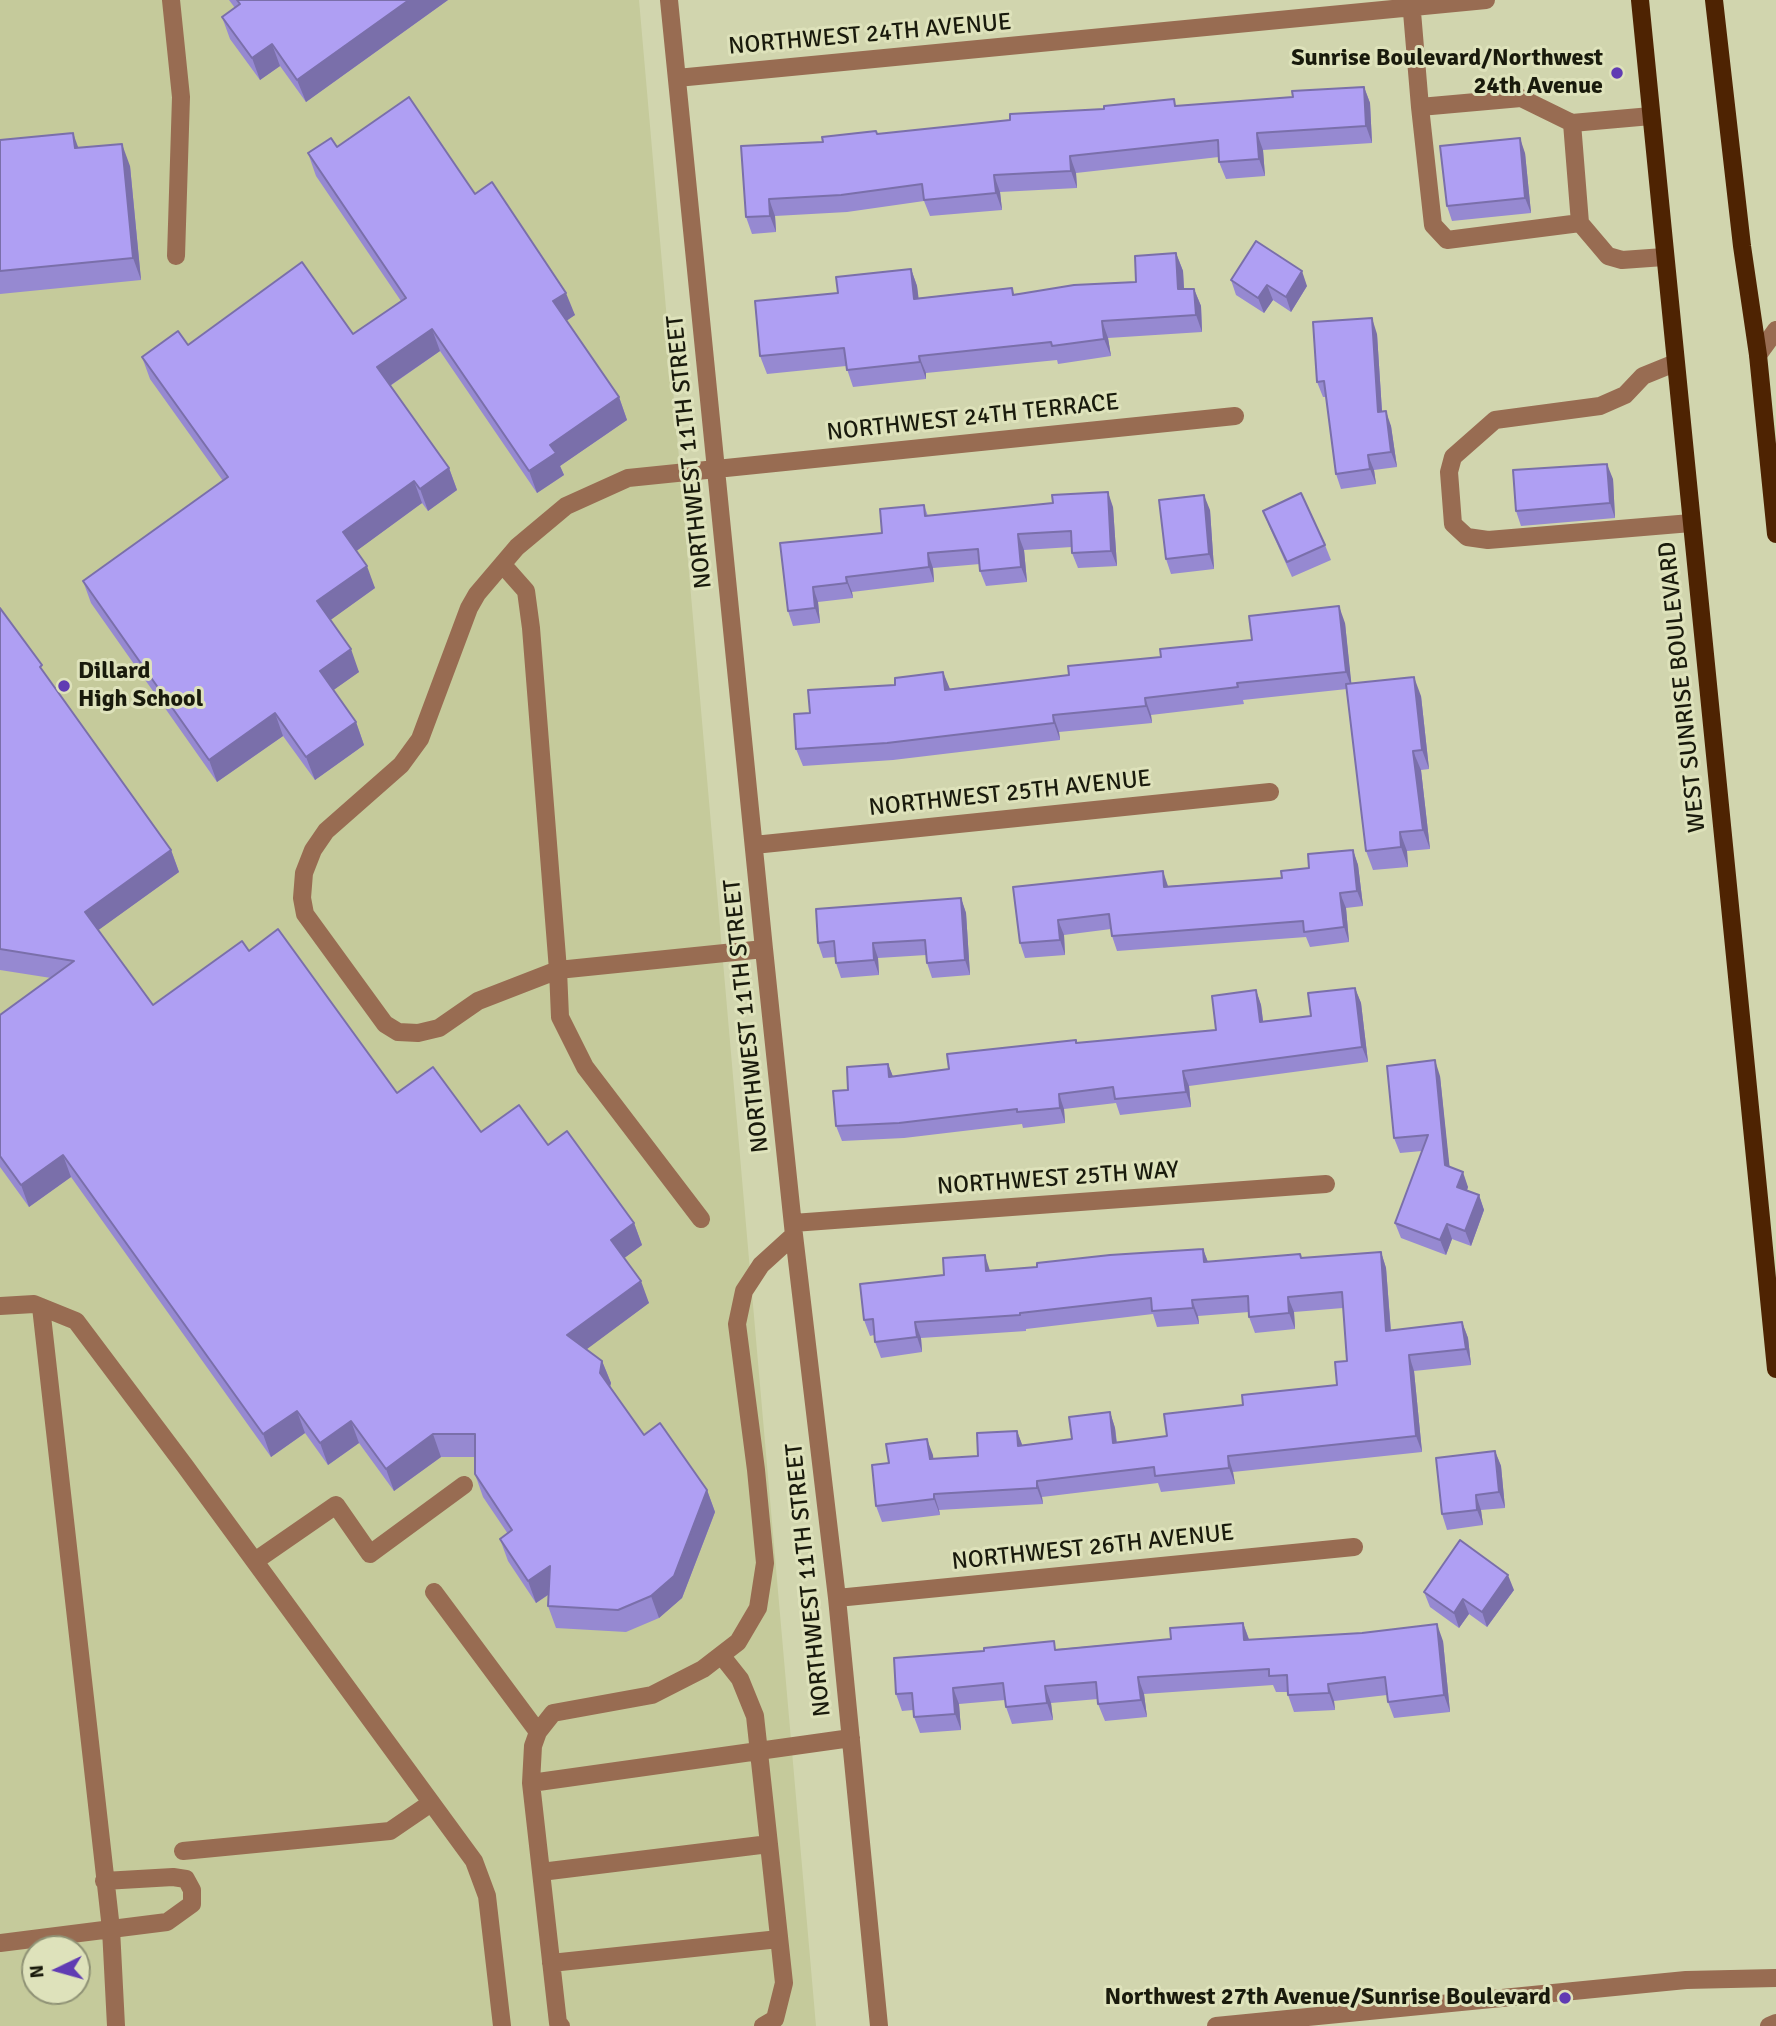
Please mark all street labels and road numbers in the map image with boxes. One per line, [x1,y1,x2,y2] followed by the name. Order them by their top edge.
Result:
[727,8,1013,62] street label: NORTHWEST 24TH AVENUE
[661,314,719,590] street label: NORTHWEST 11TH STREET
[825,388,1121,448] street label: NORTHWEST 24TH TERRACE
[1653,540,1713,834] street label: WEST SUNRISE BOULEVARD
[867,765,1153,823] street label: NORTHWEST 25TH AVENUE
[718,878,776,1154] street label: NORTHWEST 11TH STREET
[936,1156,1180,1202] street label: NORTHWEST 25TH WAY
[780,1442,838,1718] street label: NORTHWEST 11TH STREET
[950,1519,1236,1577] street label: NORTHWEST 26TH AVENUE

